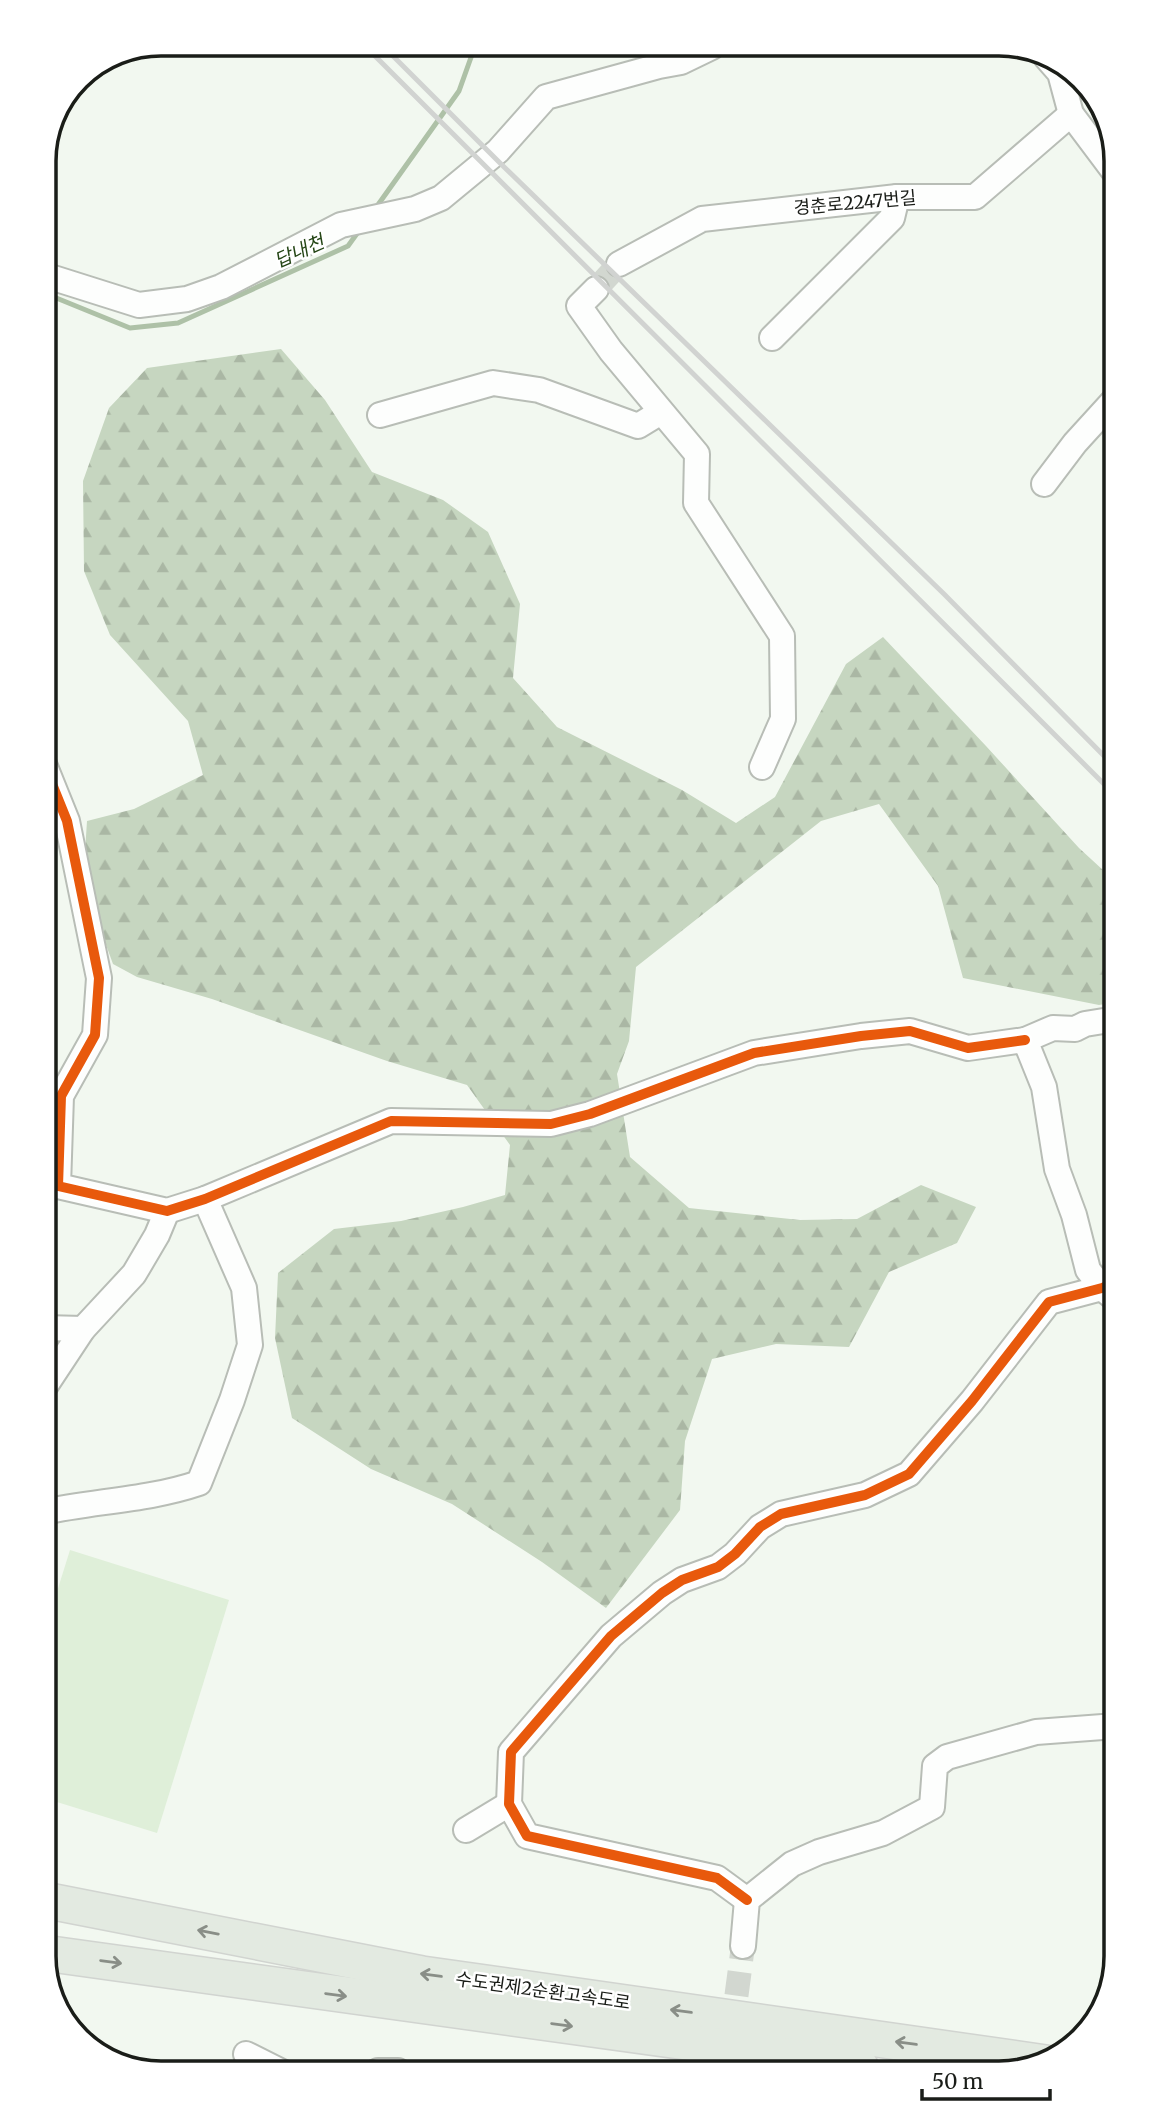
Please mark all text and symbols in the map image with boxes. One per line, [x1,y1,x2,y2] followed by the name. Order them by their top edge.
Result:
[793,186,917,219] street label: 경춘로2247번길
[270,229,329,273] water label: 답내천
[197,1925,220,1938] one-way arrow
[99,1956,122,1969] one-way arrow
[454,1967,632,2014] street label: 수도권제2순환고속도로
[420,1968,443,1981] one-way arrow
[325,1988,347,2001] one-way arrow
[670,2004,693,2017] one-way arrow
[550,2019,573,2032] one-way arrow
[895,2036,918,2049] one-way arrow
[922,2058,1050,2102] scale bar
[932,2068,983,2095] text: 50 m

